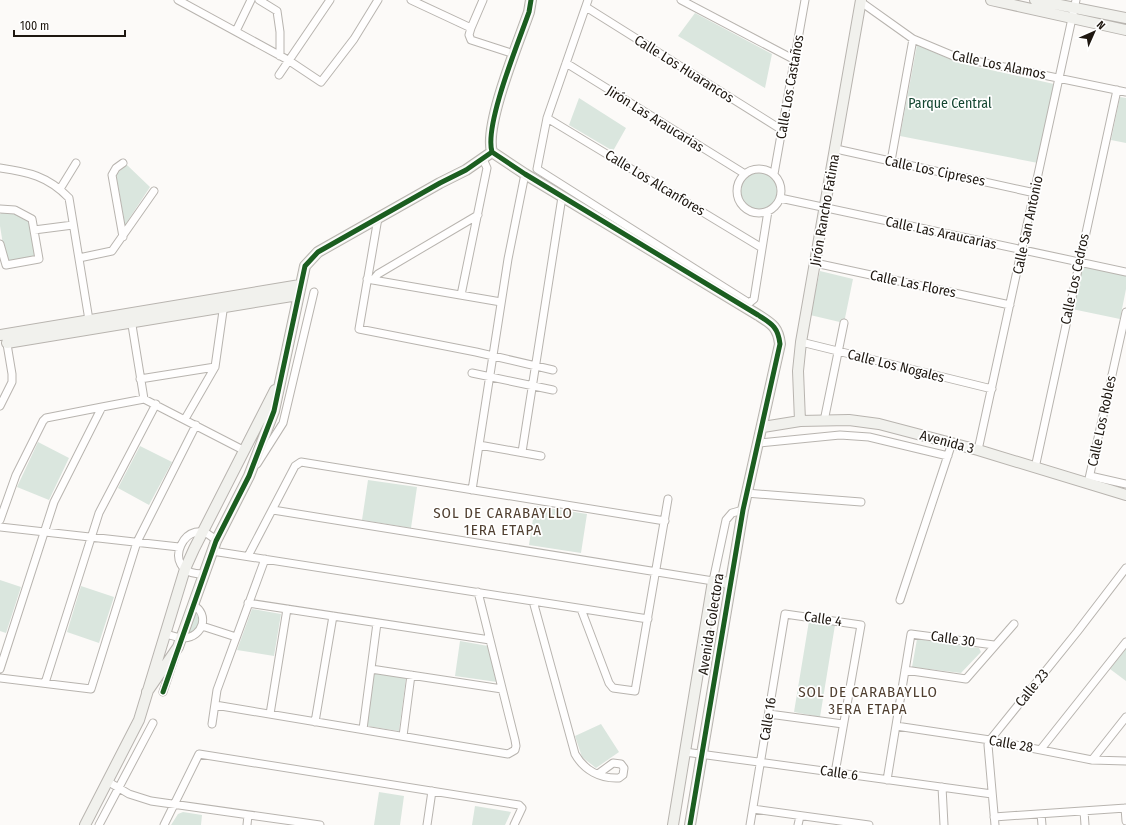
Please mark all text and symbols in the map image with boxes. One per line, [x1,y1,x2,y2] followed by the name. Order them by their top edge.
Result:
[14,12,125,38] scale bar
[1074,12,1114,52] north arrow
[1094,18,1108,32] text: N
[20,19,49,33] text: 100 m
[631,32,737,106] street label: Calle Los Huarancos
[772,34,808,140] street label: Calle Los Castaños
[950,47,1048,83] street label: Calle Los Alamos
[603,82,707,156] street label: Jirón Las Araucarias
[908,95,992,112] park label: Parque Central
[602,146,708,220] street label: Calle Los Alcanfores
[807,152,843,267] street label: Jirón Rancho Fatima
[883,152,987,190] street label: Calle Los Cipreses
[1009,174,1047,276] street label: Calle San Antonio
[884,213,998,253] street label: Calle Las Araucarias
[1057,232,1093,326] street label: Calle Los Cedros
[868,267,958,301] street label: Calle Las Flores
[846,346,946,386] street label: Calle Los Nogales
[1084,374,1120,468] street label: Calle Los Robles
[918,427,976,457] street label: Avenida 3
[433,504,573,539] district label: SOL DE CARABAYLLO 1ERA ETAPA
[695,572,727,676] street label: Avenida Colectora
[803,608,843,630] street label: Calle 4
[930,627,976,651] street label: Calle 30
[1012,666,1052,710] street label: Calle 23
[798,683,938,718] district label: SOL DE CARABAYLLO 3ERA ETAPA
[756,696,780,742] street label: Calle 16
[988,732,1034,756] street label: Calle 28
[819,762,859,784] street label: Calle 6

